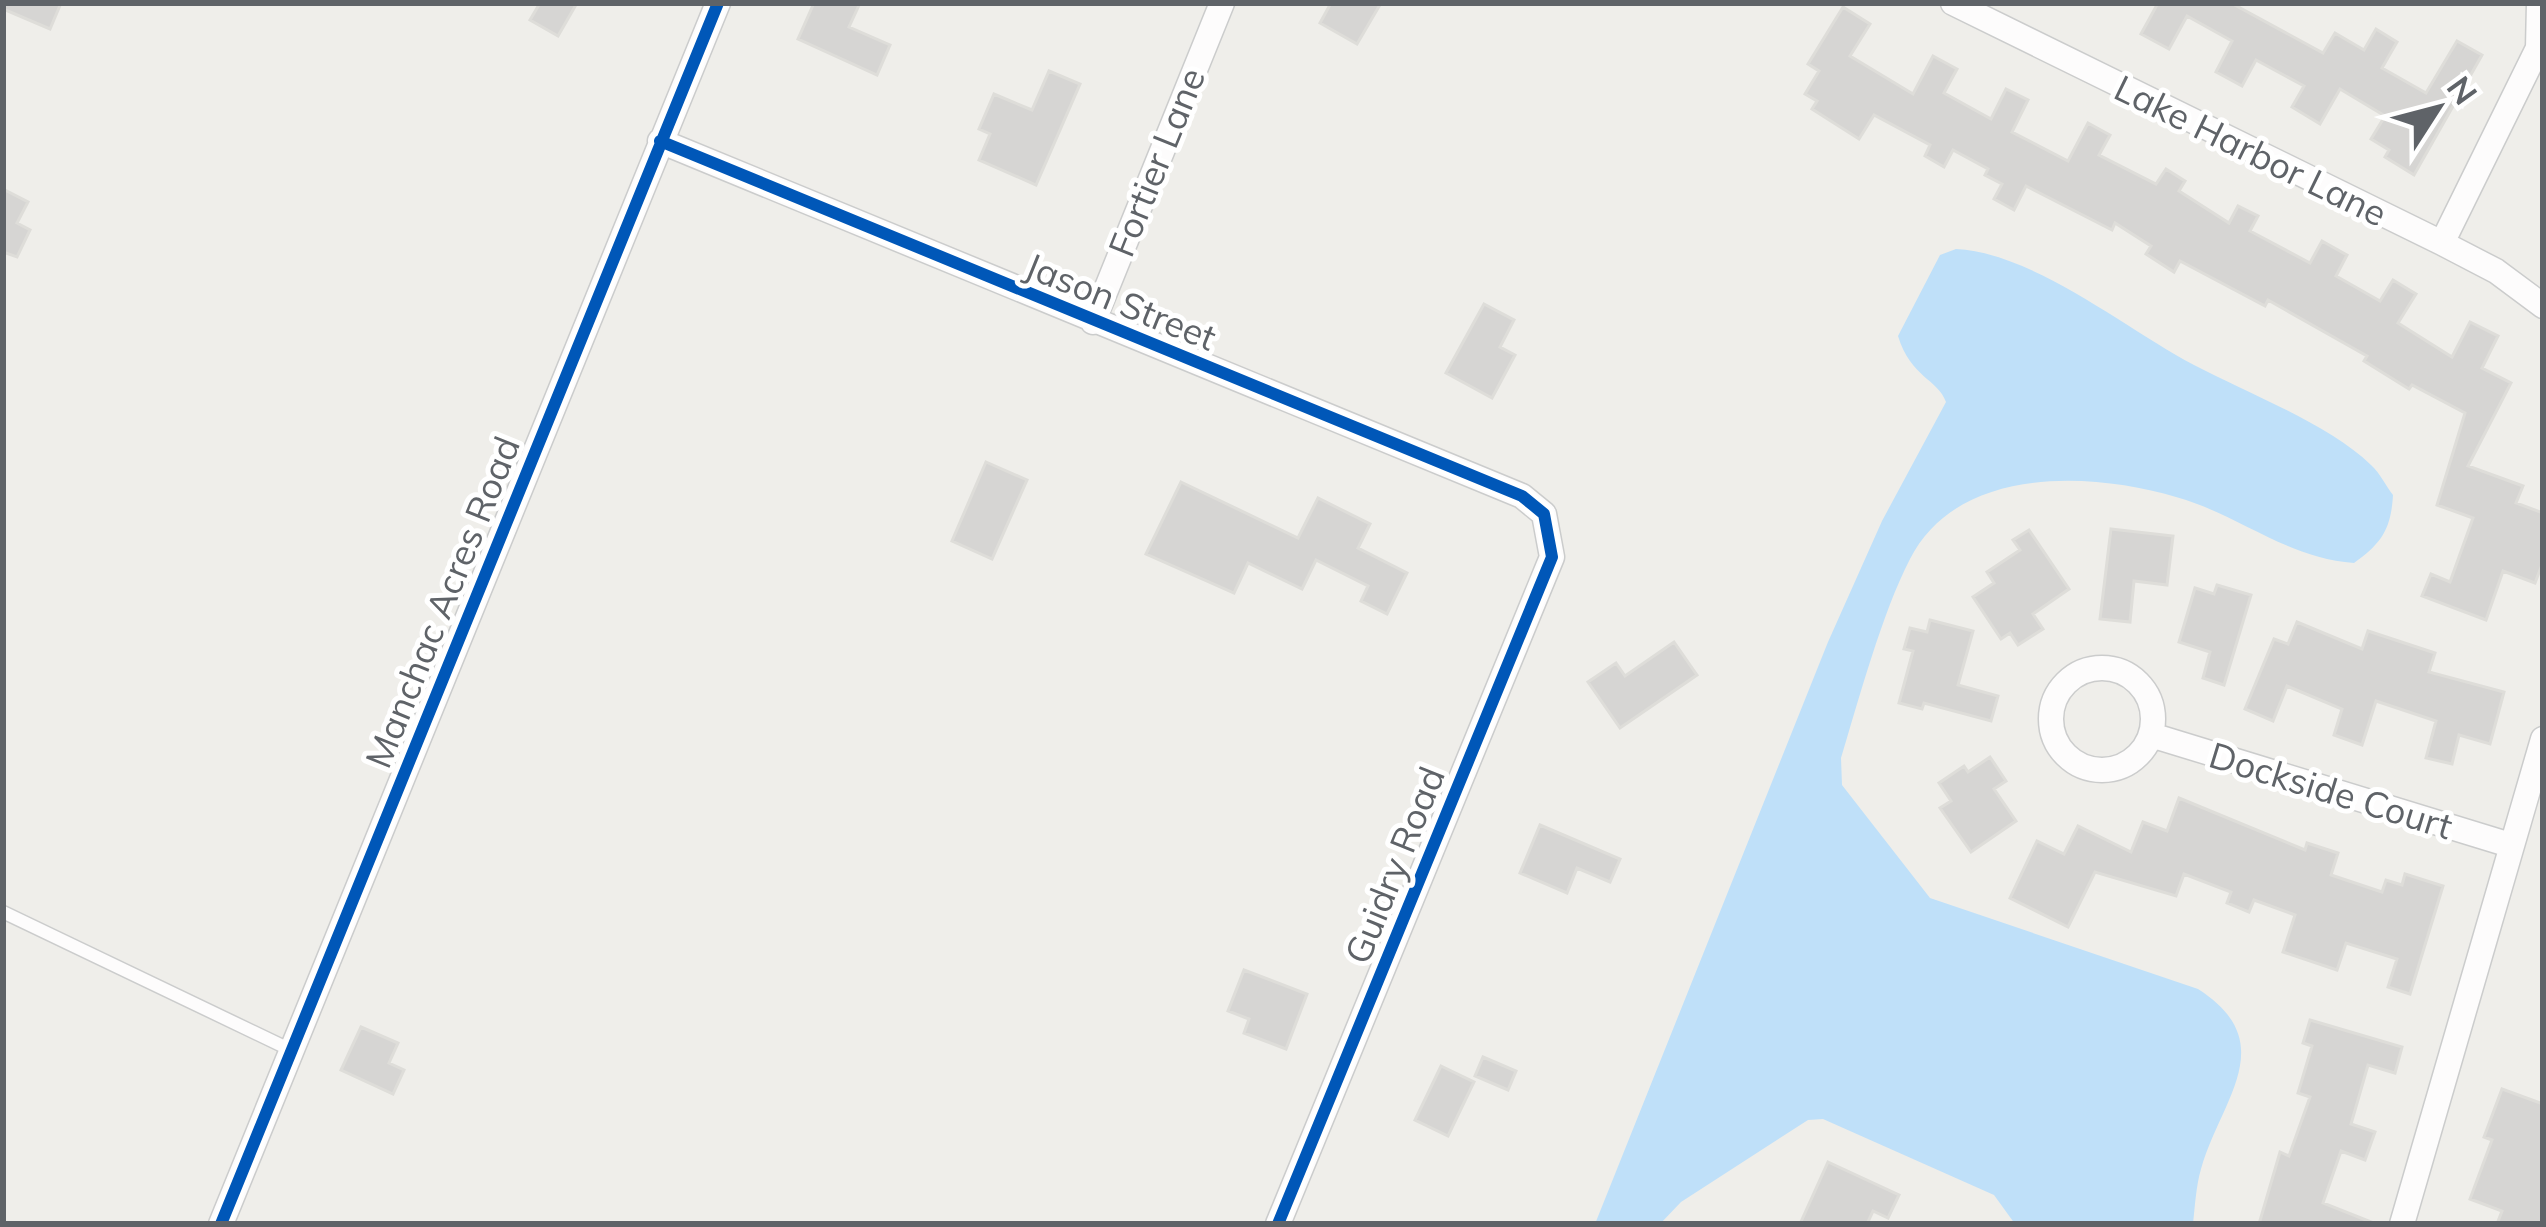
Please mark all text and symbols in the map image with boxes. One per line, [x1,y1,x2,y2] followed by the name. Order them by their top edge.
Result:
[2378,48,2498,168] north arrow
[1098,61,1214,263] street label: Fortier Lane
[2108,65,2394,235] street label: Lake Harbor Lane
[2439,68,2487,112] text: N
[1019,242,1223,360] street label: Jason Street
[355,430,529,774] street label: Manchac Acres Road
[2204,732,2458,848] street label: Dockside Court
[1334,760,1454,970] street label: Guidry Road

